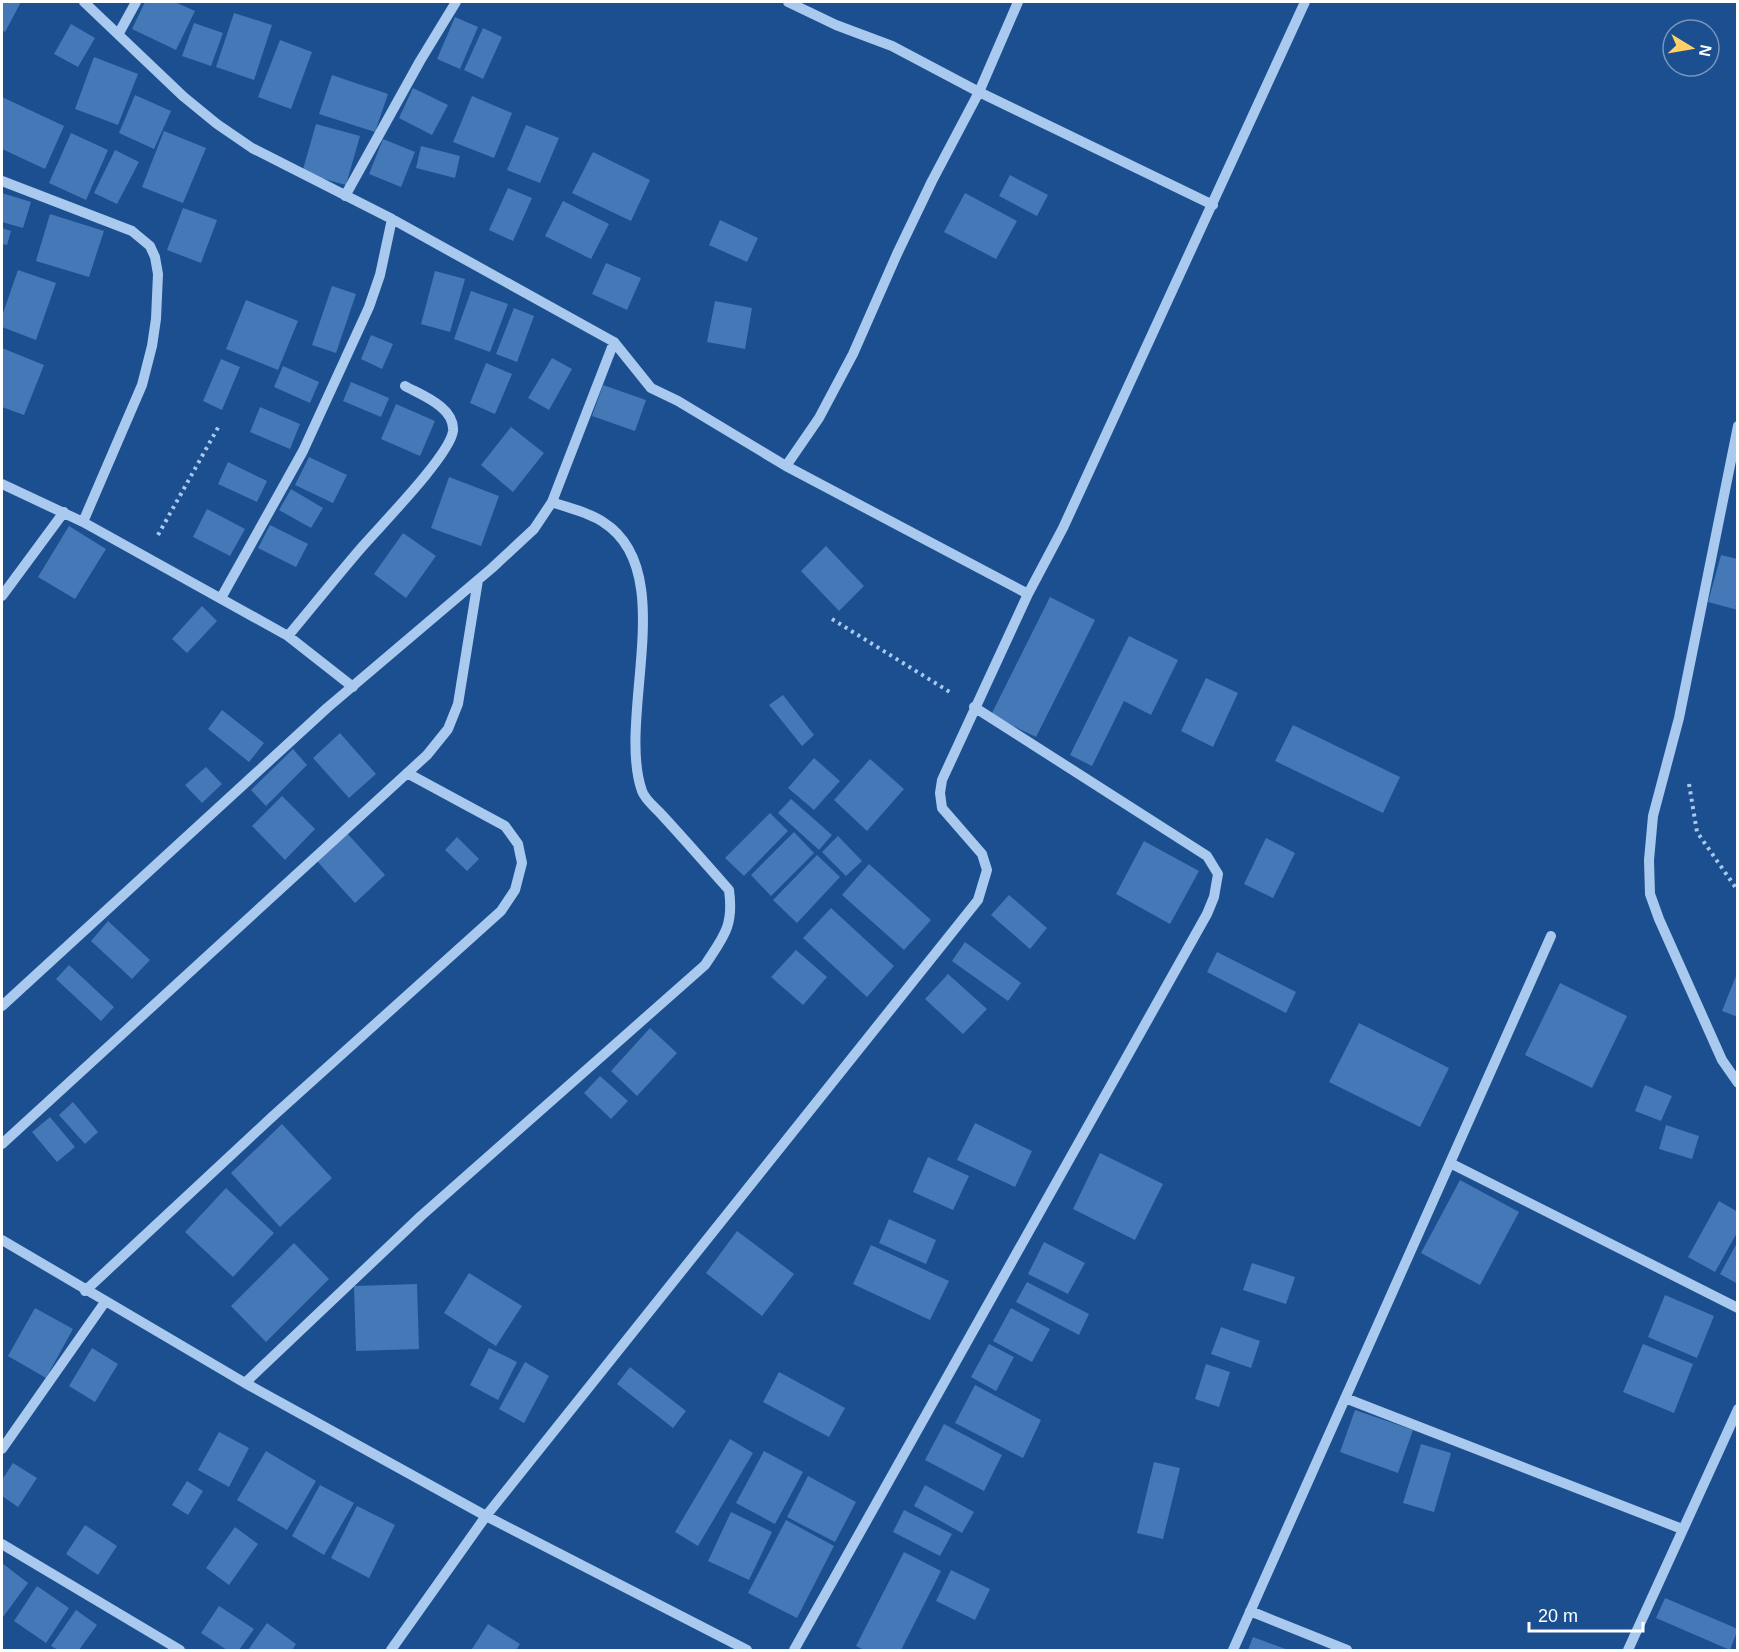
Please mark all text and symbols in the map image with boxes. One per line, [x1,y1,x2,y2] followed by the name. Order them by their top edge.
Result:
[1661,18,1721,78] north arrow
[1696,43,1715,58] text: N
[1529,1595,1643,1633] scale bar
[1538,1606,1578,1626] text: 20 m

